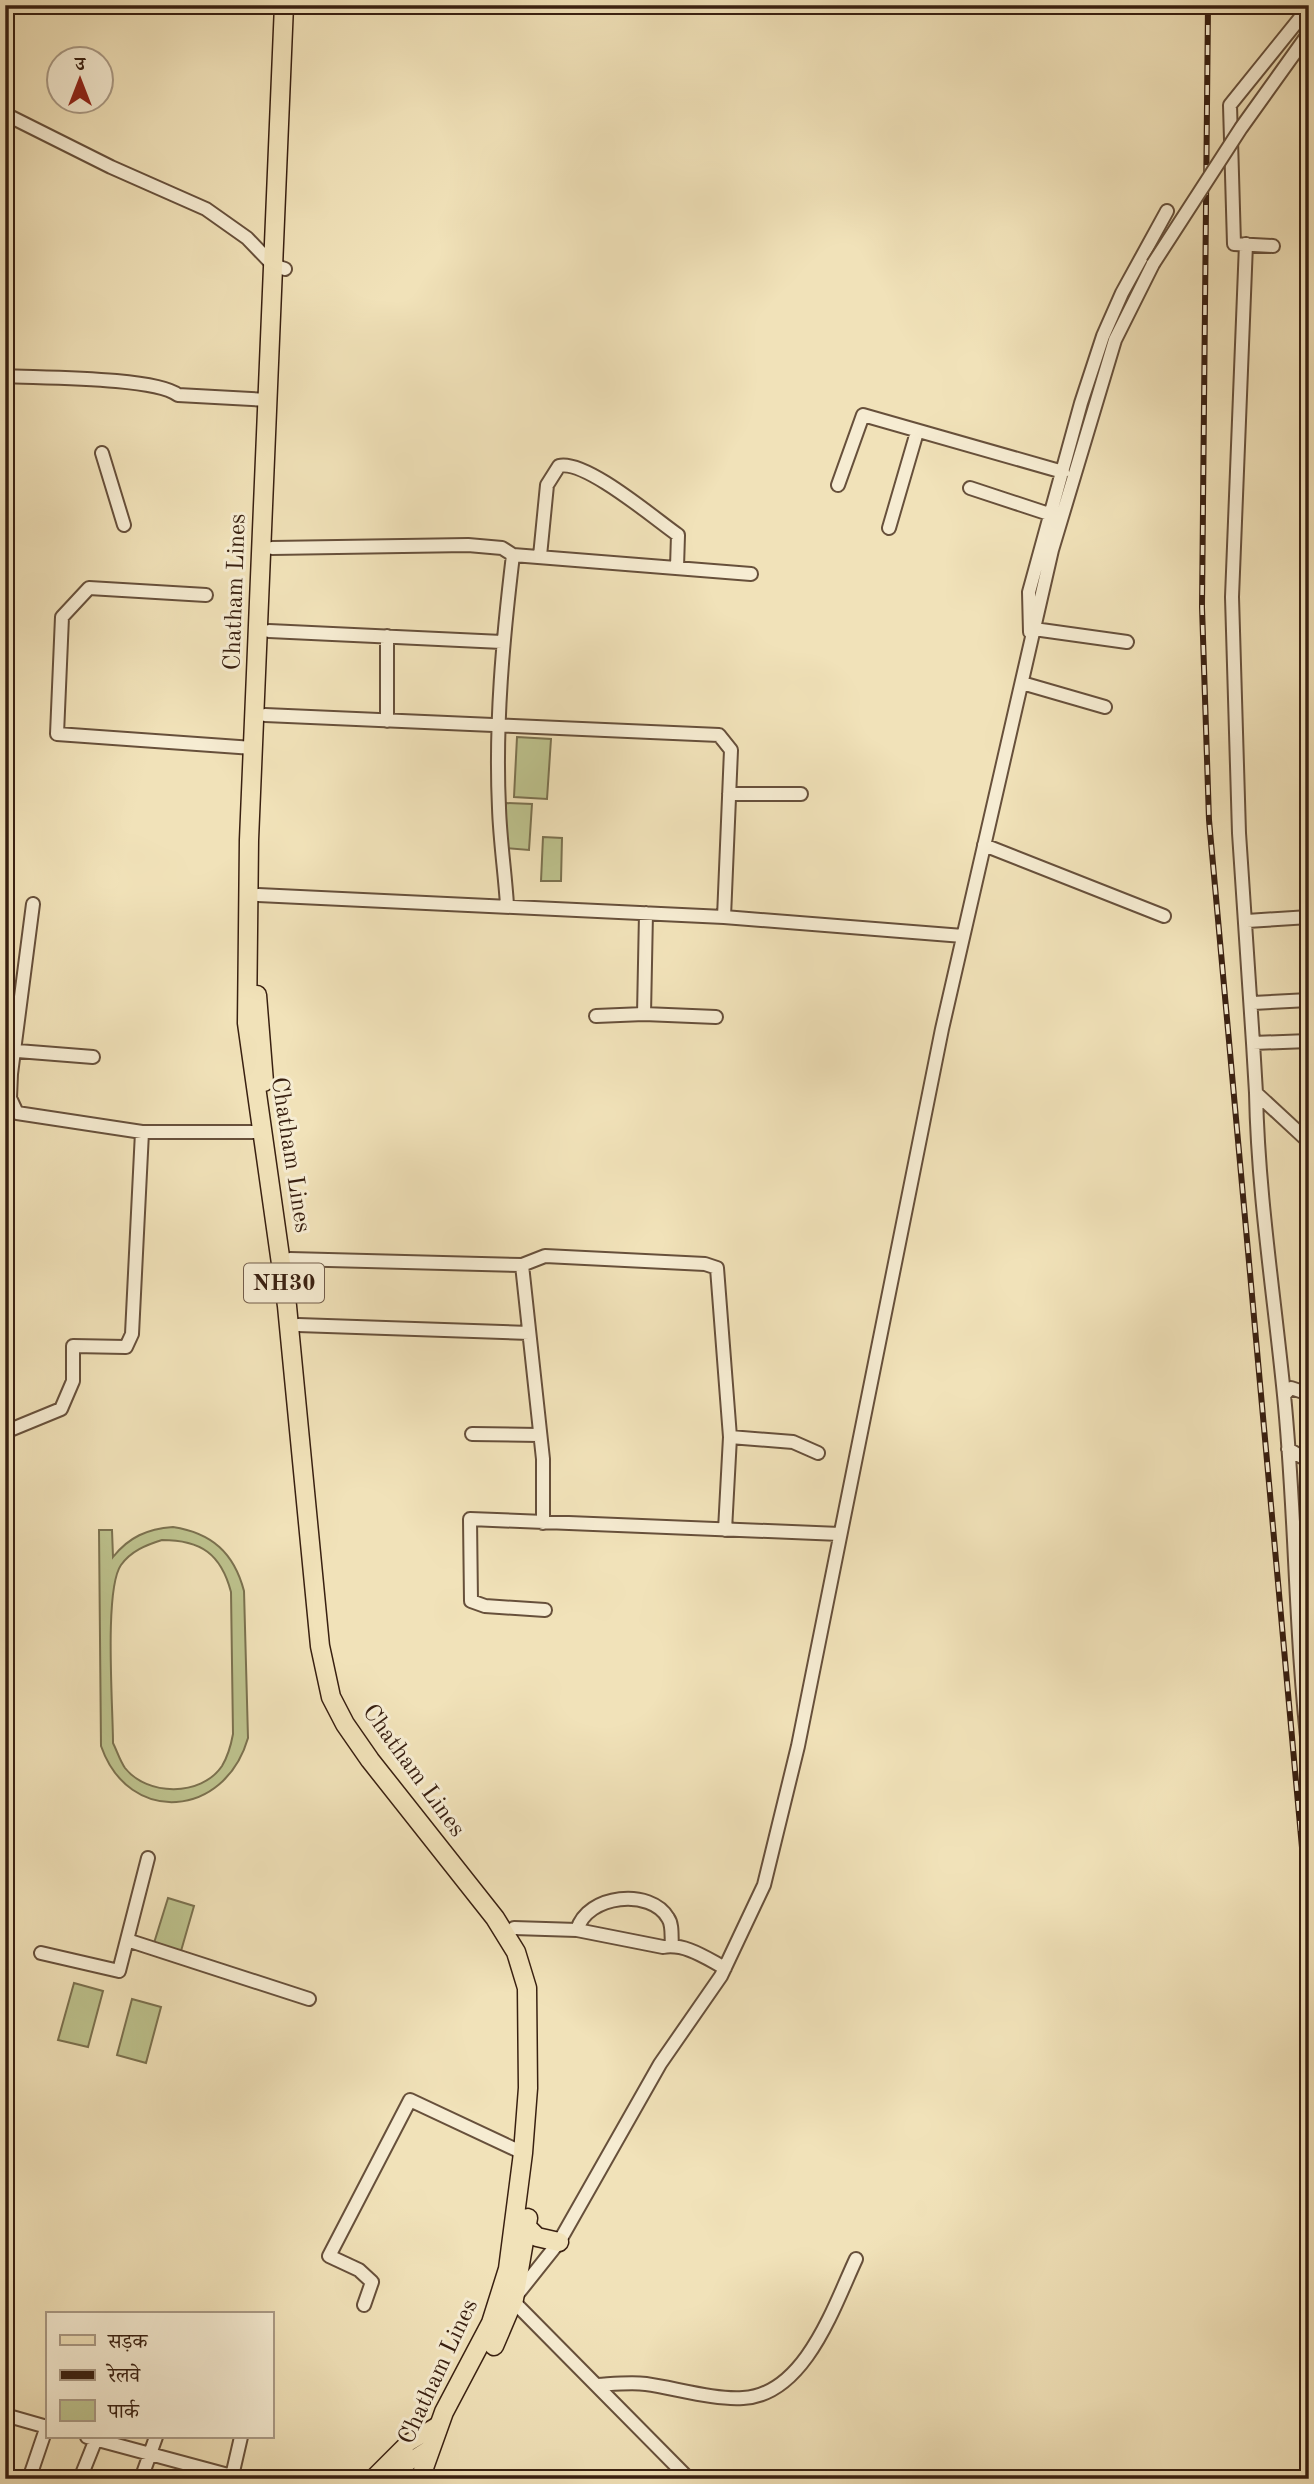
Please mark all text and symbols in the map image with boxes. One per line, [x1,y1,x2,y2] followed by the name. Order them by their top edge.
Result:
[46,46,116,116] north arrow
[73,56,86,75] text: उ
[221,513,251,671] street label: Chatham Lines
[266,1076,314,1234] street label: Chatham Lines
[244,1264,324,1302] road number: NH30
[357,1700,469,1842] street label: Chatham Lines
[395,2296,483,2448] street label: Chatham Lines
[46,2312,273,2438] legend
[107,2332,148,2353] text: सड़क
[105,2363,142,2387] text: रेलवे
[107,2399,140,2423] text: पार्क

